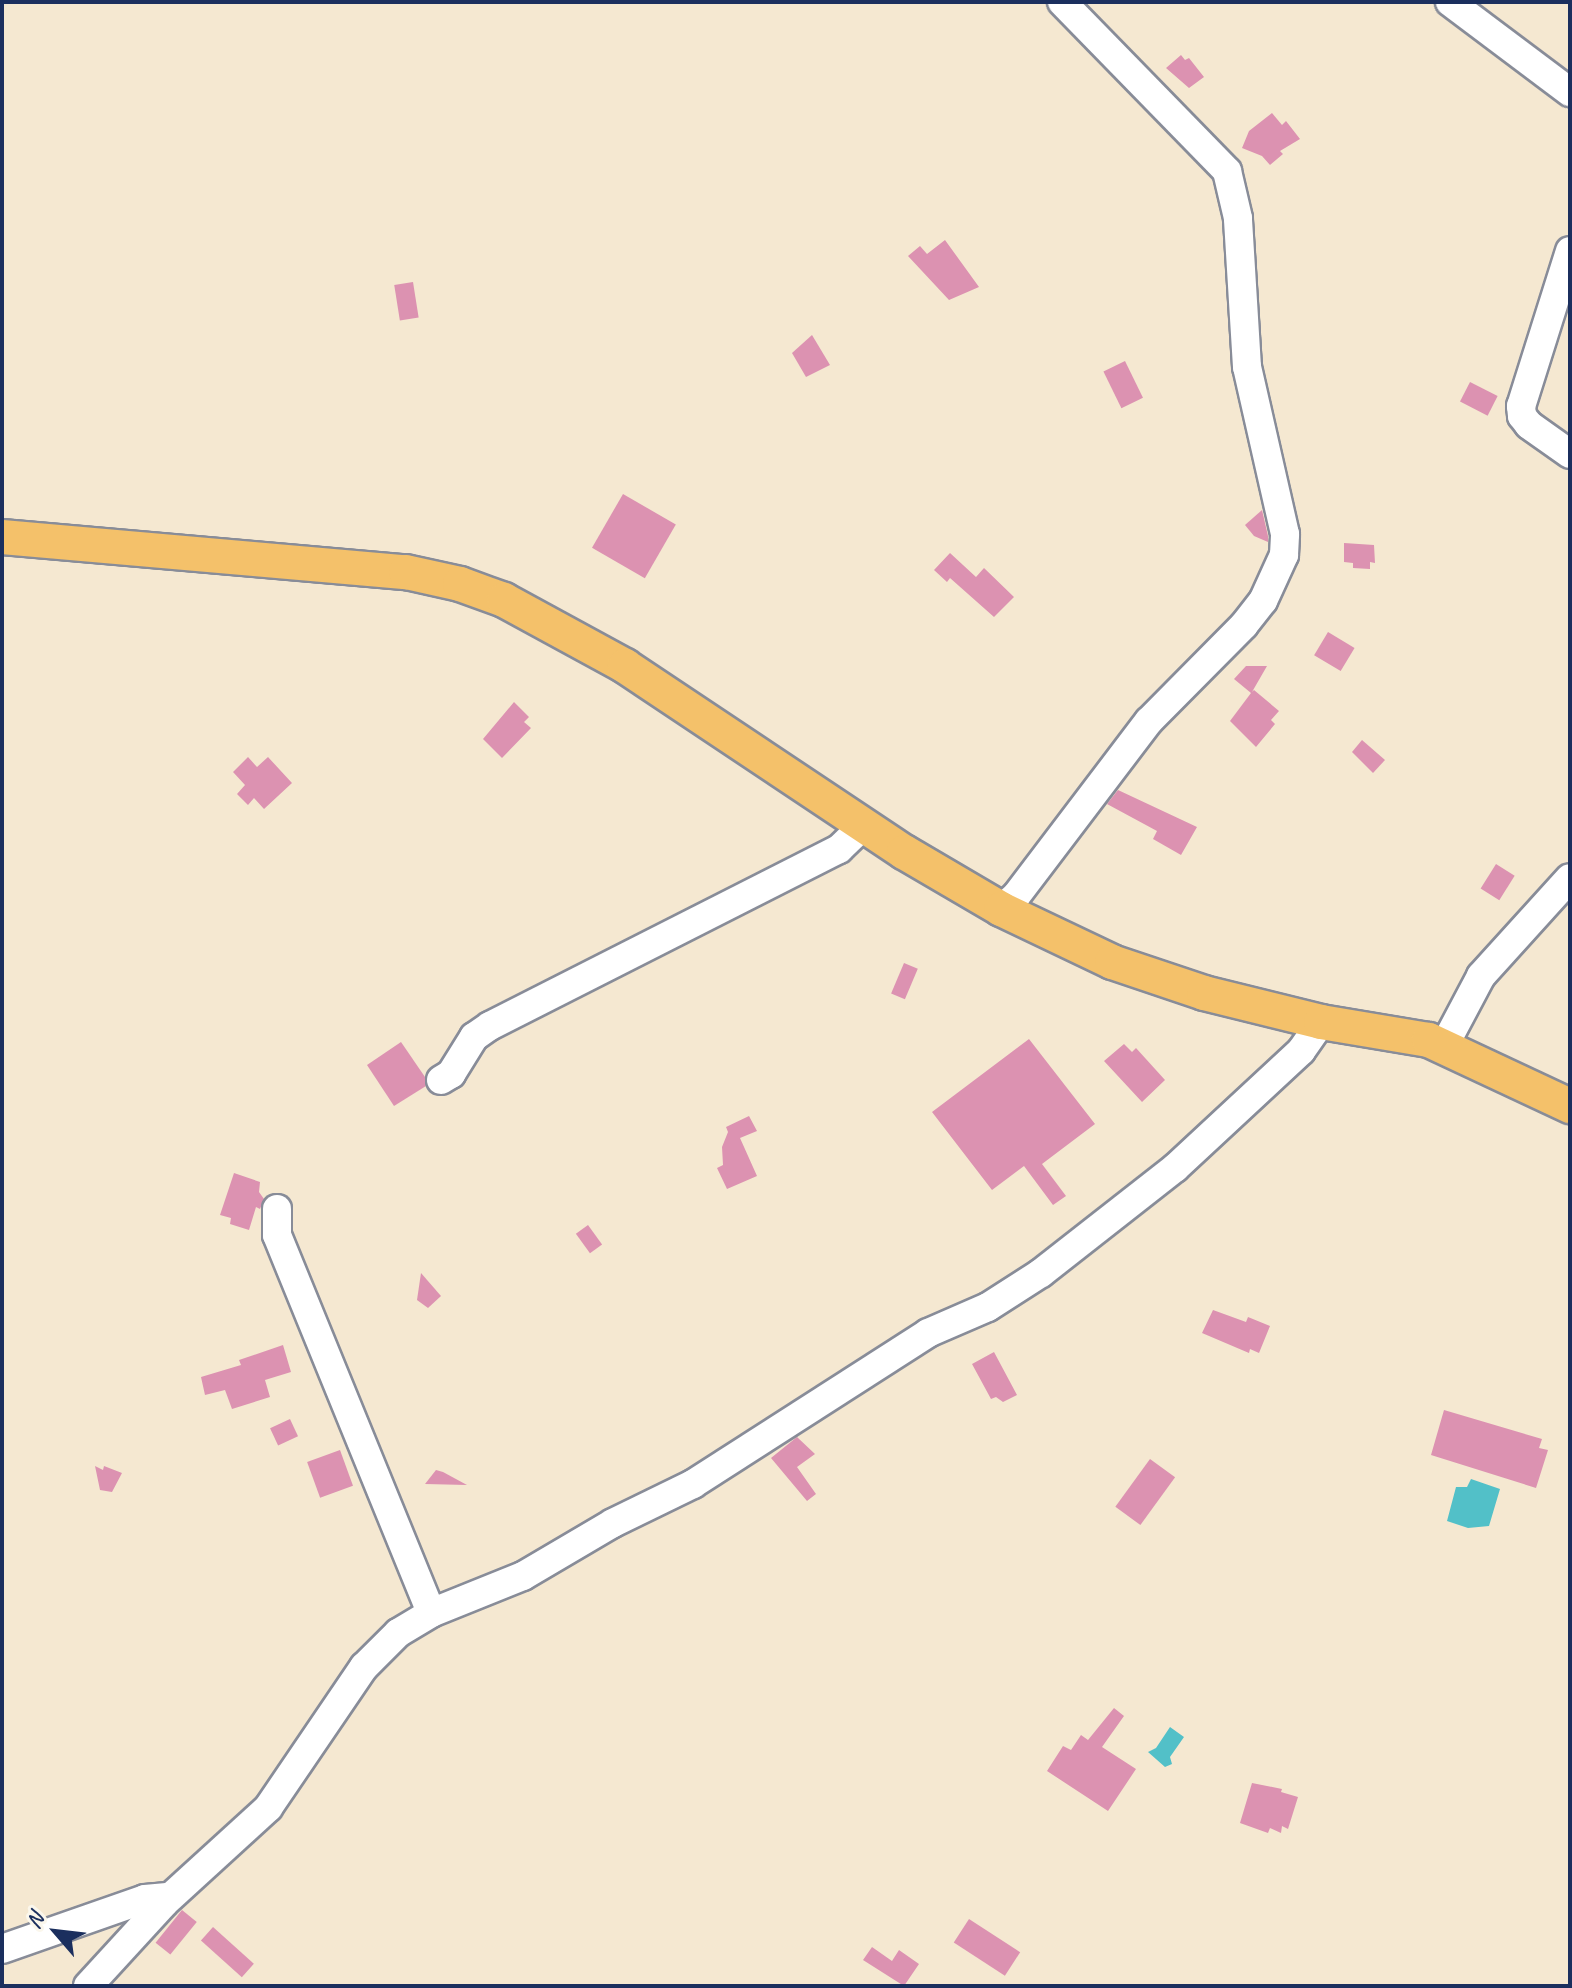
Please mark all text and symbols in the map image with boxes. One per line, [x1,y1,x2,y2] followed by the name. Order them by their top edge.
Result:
[16,1892,96,1972] north arrow
[19,1908,50,1933] text: N

